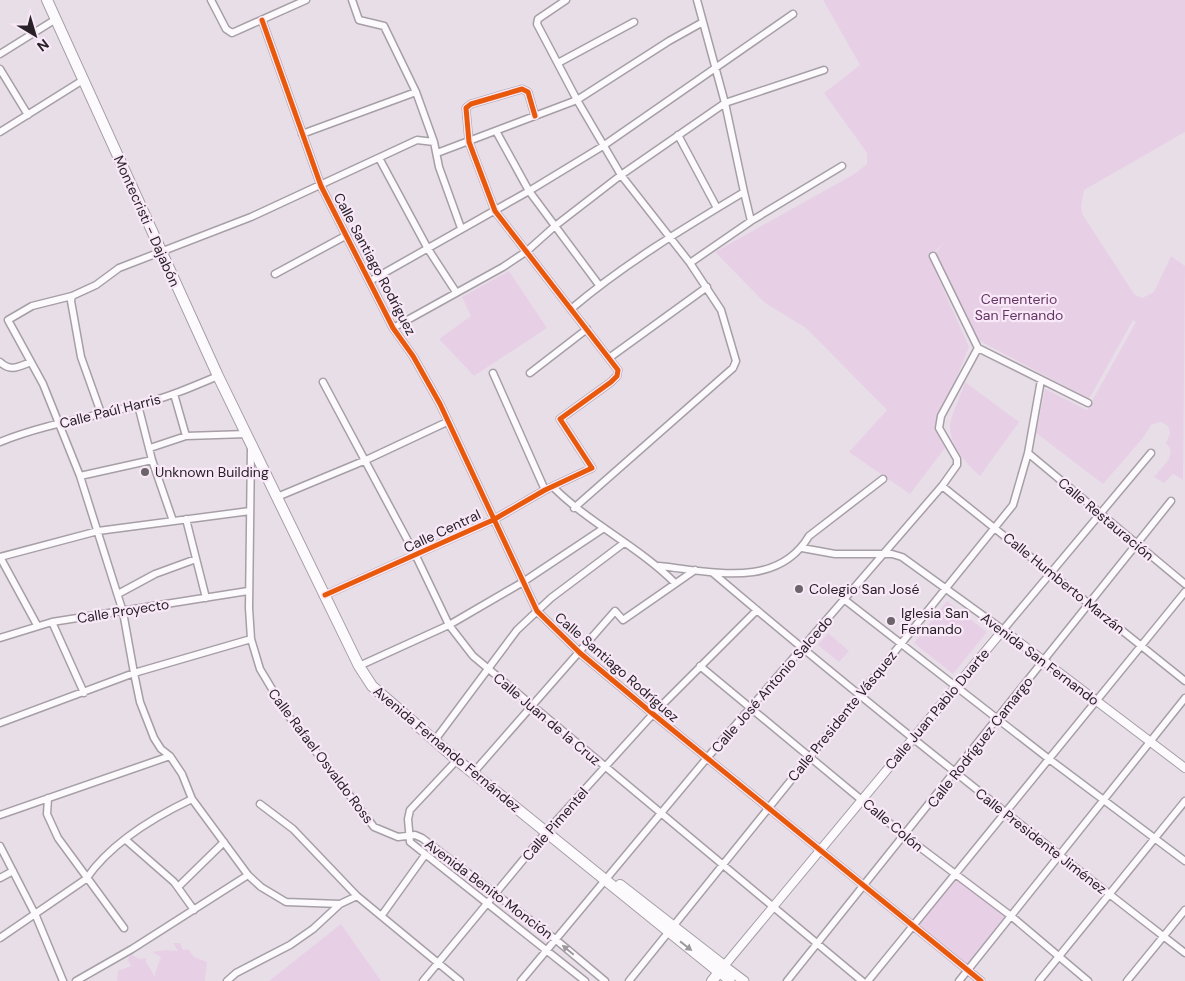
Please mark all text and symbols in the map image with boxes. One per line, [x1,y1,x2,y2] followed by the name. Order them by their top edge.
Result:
[10,10,60,60] north arrow
[33,35,53,55] text: N
[110,153,184,289] street label: Montecristi - Dajabón
[330,190,420,338] street label: Calle Santiago Rodríguez
[975,290,1063,324] park label: Cementerio San Fernando
[57,390,163,432] street label: Calle Paúl Harris
[155,463,269,481] place label: Unknown Building
[139,466,151,478] marker: Unknown Building
[1054,474,1158,564] street label: Calle Restauración
[401,505,483,557] street label: Calle Central
[999,528,1129,638] street label: Calle Humberto Marzán
[809,580,919,598] place label: Colegio San José
[793,583,805,595] marker: Colegio San José
[76,595,170,627] street label: Calle Proyecto
[901,604,969,638] place label: Iglesia San Fernando
[551,608,683,726] street label: Calle Santiago Rodríguez
[977,609,1103,709] street label: Avenida San Fernando
[708,612,836,756] street label: Calle José Antonio Salcedo
[885,615,897,627] marker: Iglesia San Fernando
[881,645,993,773] street label: Calle Juan Pablo Duarte
[784,647,900,785] street label: Calle Presidente Vásquez
[490,669,604,769] street label: Calle Juan de la Cruz
[923,673,1037,811] street label: Calle Rodríguez Camargo
[370,682,524,816] street label: Avenida Fernando Fernández
[264,685,378,827] street label: Calle Rafael Osvaldo Ross
[518,783,592,865] street label: Calle Pimentel
[972,784,1110,898] street label: Calle Presidente Jiménez
[859,795,927,855] street label: Calle Colón
[421,835,557,943] street label: Avenida Benito Monción
[679,941,692,952] one-way arrow
[562,944,575,955] one-way arrow

